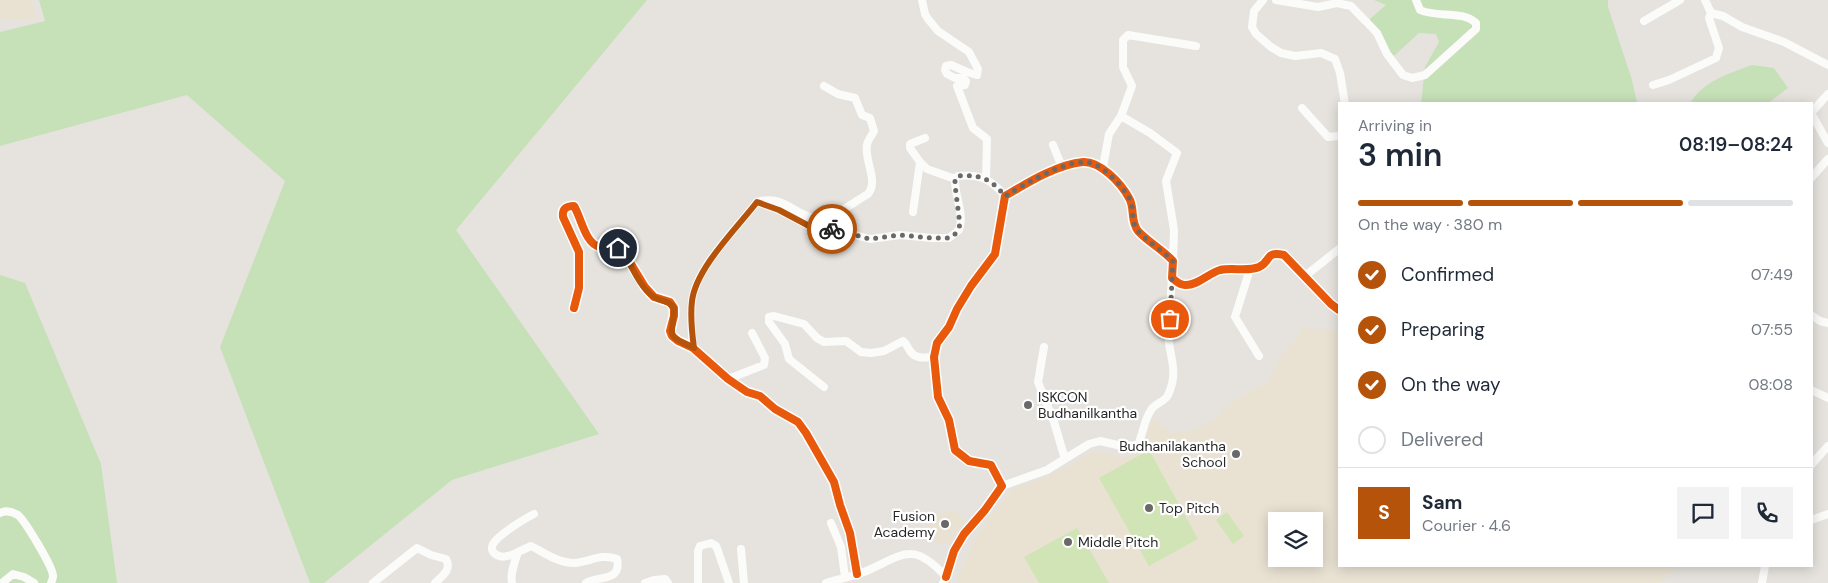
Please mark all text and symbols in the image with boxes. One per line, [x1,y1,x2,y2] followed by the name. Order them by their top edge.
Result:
[1358,115,1432,136] text: Arriving in
[1679,132,1793,157] text: 08:19–08:24
[1358,134,1442,176] text: 3 min
[807,204,857,254] courier
[1358,214,1502,235] text: On the way · 380 m
[818,215,846,243] icon: bike
[597,227,639,269] pin
[604,234,632,262] icon: home
[1358,261,1386,289] icon: check
[1401,262,1494,287] text: Confirmed
[1751,264,1793,285] text: 07:49
[1149,298,1191,340] pin
[1156,305,1184,333] icon: bag
[1358,316,1386,344] icon: check
[1401,317,1485,342] text: Preparing
[1751,319,1793,340] text: 07:55
[1358,371,1386,399] icon: check
[1401,372,1501,397] text: On the way
[1748,374,1793,395] text: 08:08
[1038,388,1137,422] place label: ISKCON Budhanilkantha
[1022,399,1034,411] marker: ISKCON Budhanilkantha
[1401,427,1483,452] text: Delivered
[1119,437,1226,471] place label: Budhanilakantha School
[1230,448,1242,460] marker: Budhanilakantha School
[1677,487,1729,539] button: chat
[1741,487,1793,539] button: phone
[1422,490,1463,515] text: Sam
[1159,499,1219,517] place label: Top Pitch
[1378,500,1390,525] text: S
[1143,502,1155,514] marker: Top Pitch
[874,507,935,541] place label: Fusion Academy
[1268,512,1323,567] map controls
[1268,512,1323,567] button: layers
[1422,515,1511,536] text: Courier · 4.6
[939,518,951,530] marker: Fusion Academy
[1078,533,1158,551] place label: Middle Pitch
[1062,536,1074,548] marker: Middle Pitch

